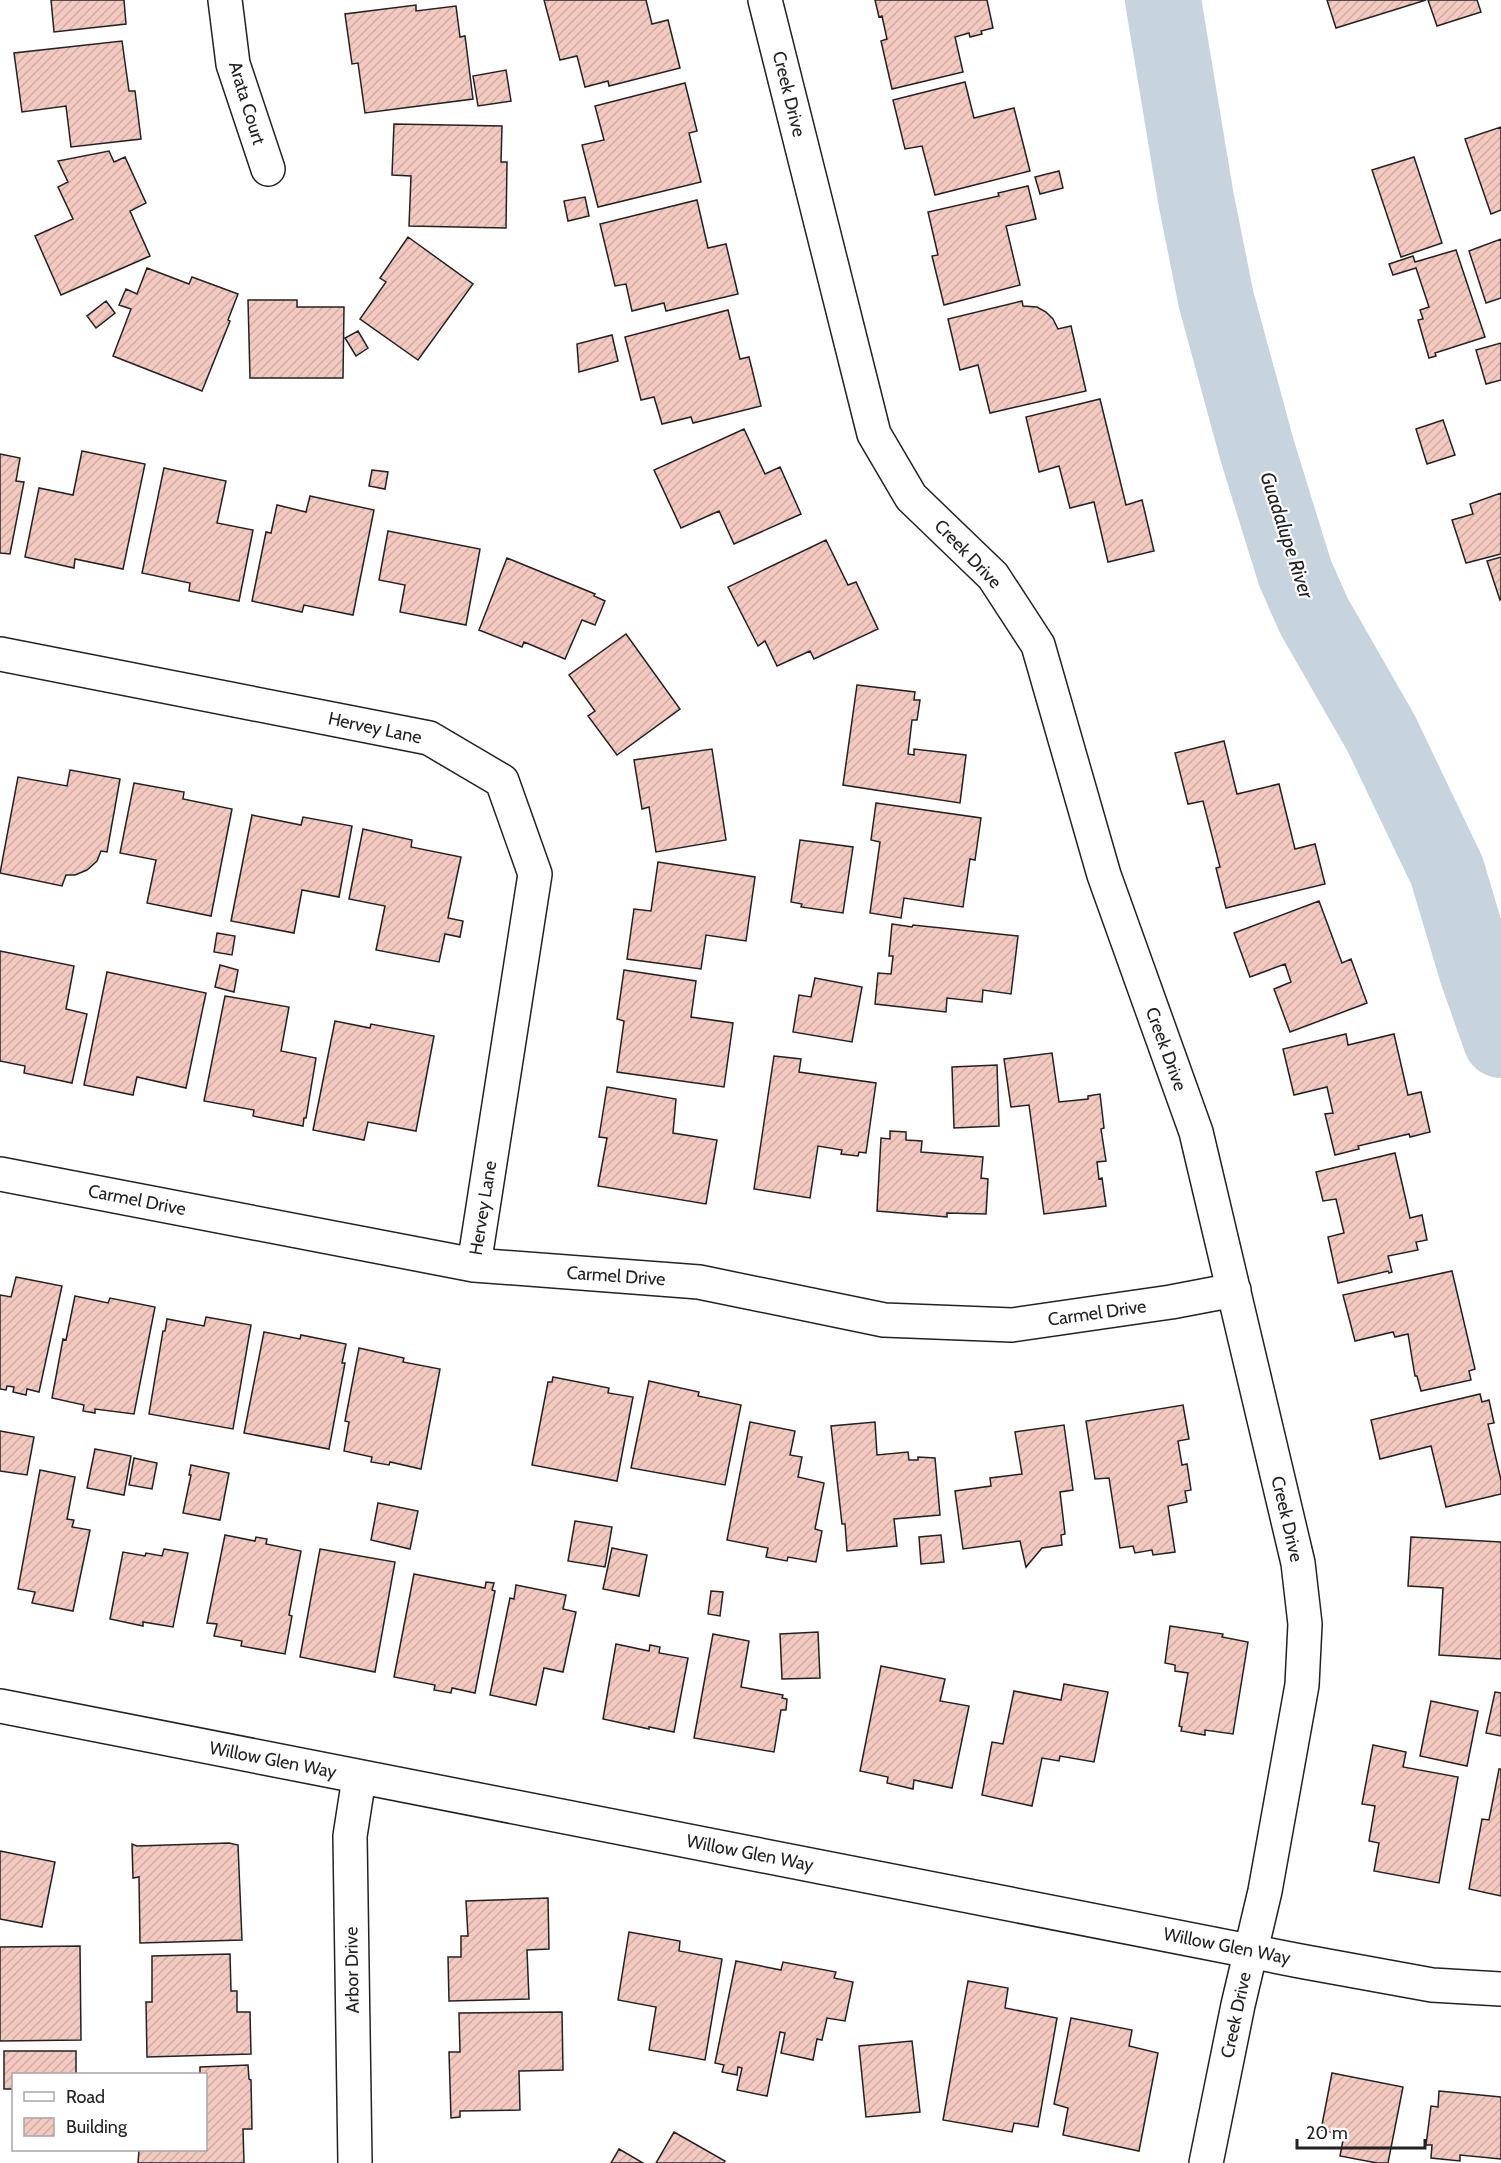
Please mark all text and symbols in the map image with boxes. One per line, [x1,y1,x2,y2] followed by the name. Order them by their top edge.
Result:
[768,49,810,139] street label: Creek Drive
[224,59,270,147] street label: Arata Court
[1255,469,1319,602] water label: Guadalupe River
[930,515,1006,593] street label: Creek Drive
[326,707,424,749] street label: Hervey Lane
[1141,1004,1191,1094] street label: Creek Drive
[465,1159,501,1257] street label: Hervey Lane
[86,1180,188,1220] street label: Carmel Drive
[566,1262,666,1290] street label: Carmel Drive
[1046,1295,1148,1331] street label: Carmel Drive
[1266,1474,1308,1564] street label: Creek Drive
[207,1737,339,1783] street label: Willow Glen Way
[684,1830,816,1876] street label: Willow Glen Way
[1161,1923,1293,1969] street label: Willow Glen Way
[340,1926,364,2014] street label: Arbor Drive
[1216,1970,1256,2060] street label: Creek Drive
[12,2073,207,2151] legend
[66,2086,105,2108] text: Road
[1297,2112,1424,2150] scale bar
[66,2116,128,2138] text: Building
[1306,2122,1348,2144] text: 20 m

